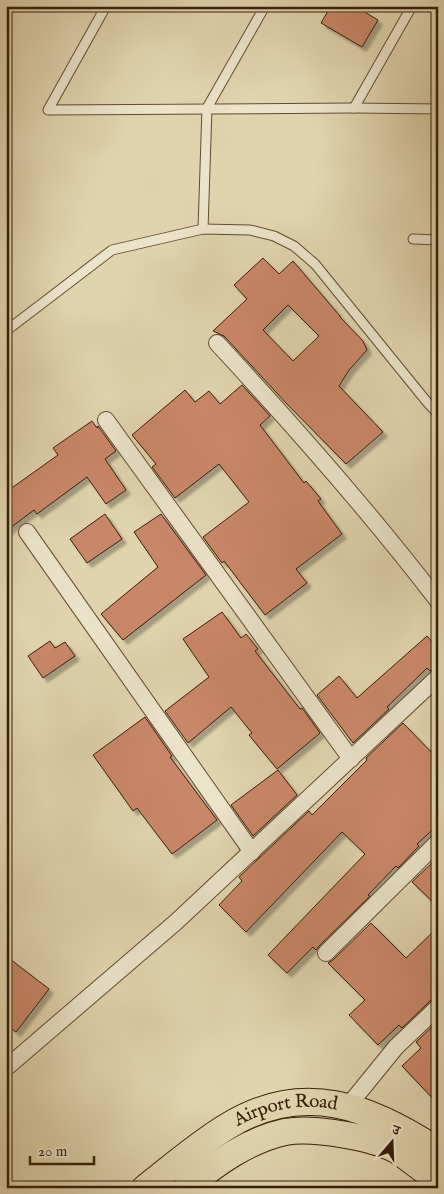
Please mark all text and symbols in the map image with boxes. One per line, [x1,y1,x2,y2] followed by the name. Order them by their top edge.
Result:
[229,1090,340,1133] street label: Airport Road
[366,1116,416,1166] north arrow
[389,1121,403,1141] text: उ
[30,1134,94,1166] scale bar
[38,1142,68,1161] text: 20 m

